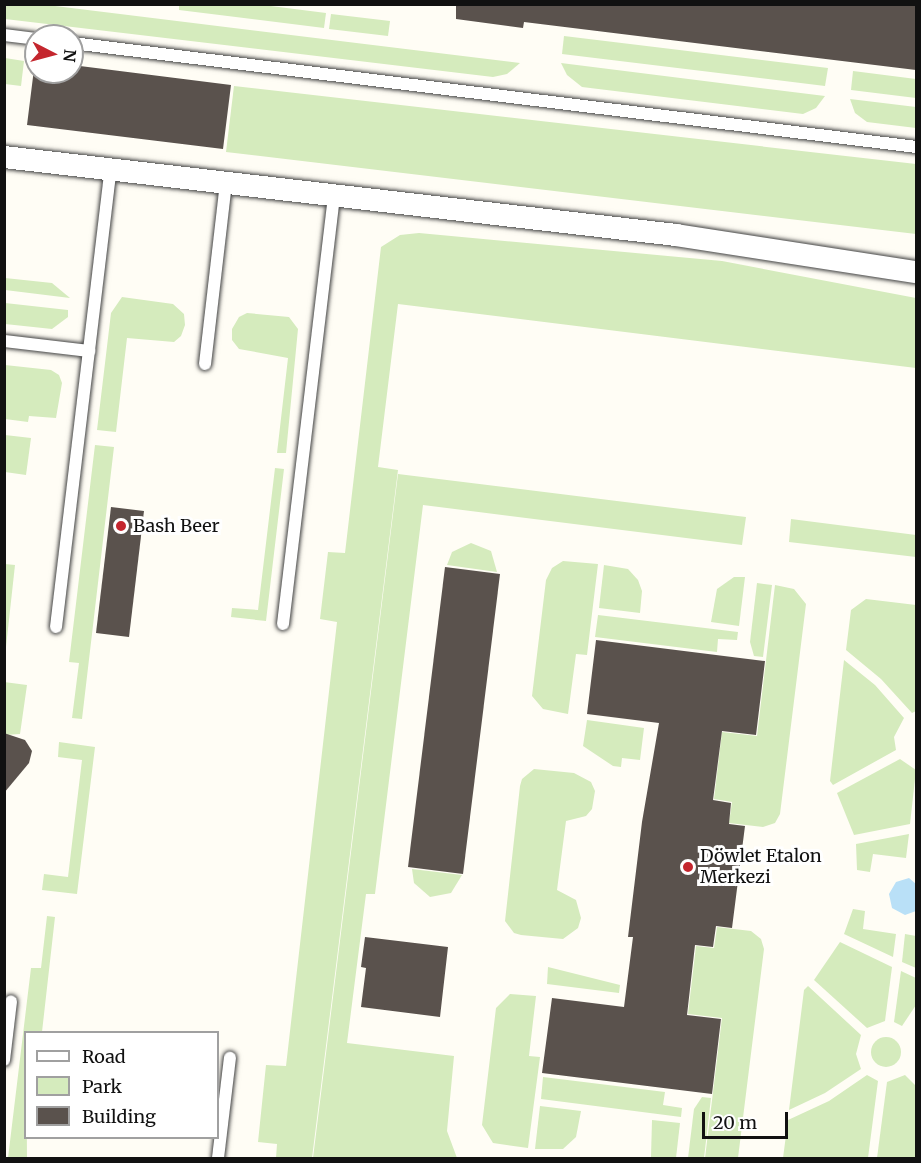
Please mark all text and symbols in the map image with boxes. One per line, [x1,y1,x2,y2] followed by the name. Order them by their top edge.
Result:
[24,24,84,84] north arrow
[59,48,81,63] text: N
[133,515,220,537] place label: Bash Beer
[114,519,128,533] marker: Bash Beer
[700,846,822,888] place label: Döwlet Etalon Merkezi
[681,860,695,874] marker: Döwlet Etalon Merkezi
[24,1031,219,1139] legend
[82,1045,126,1068] text: Road
[82,1075,122,1098] text: Park
[705,1100,790,1138] scale bar
[82,1105,156,1128] text: Building
[713,1111,757,1134] text: 20 m

